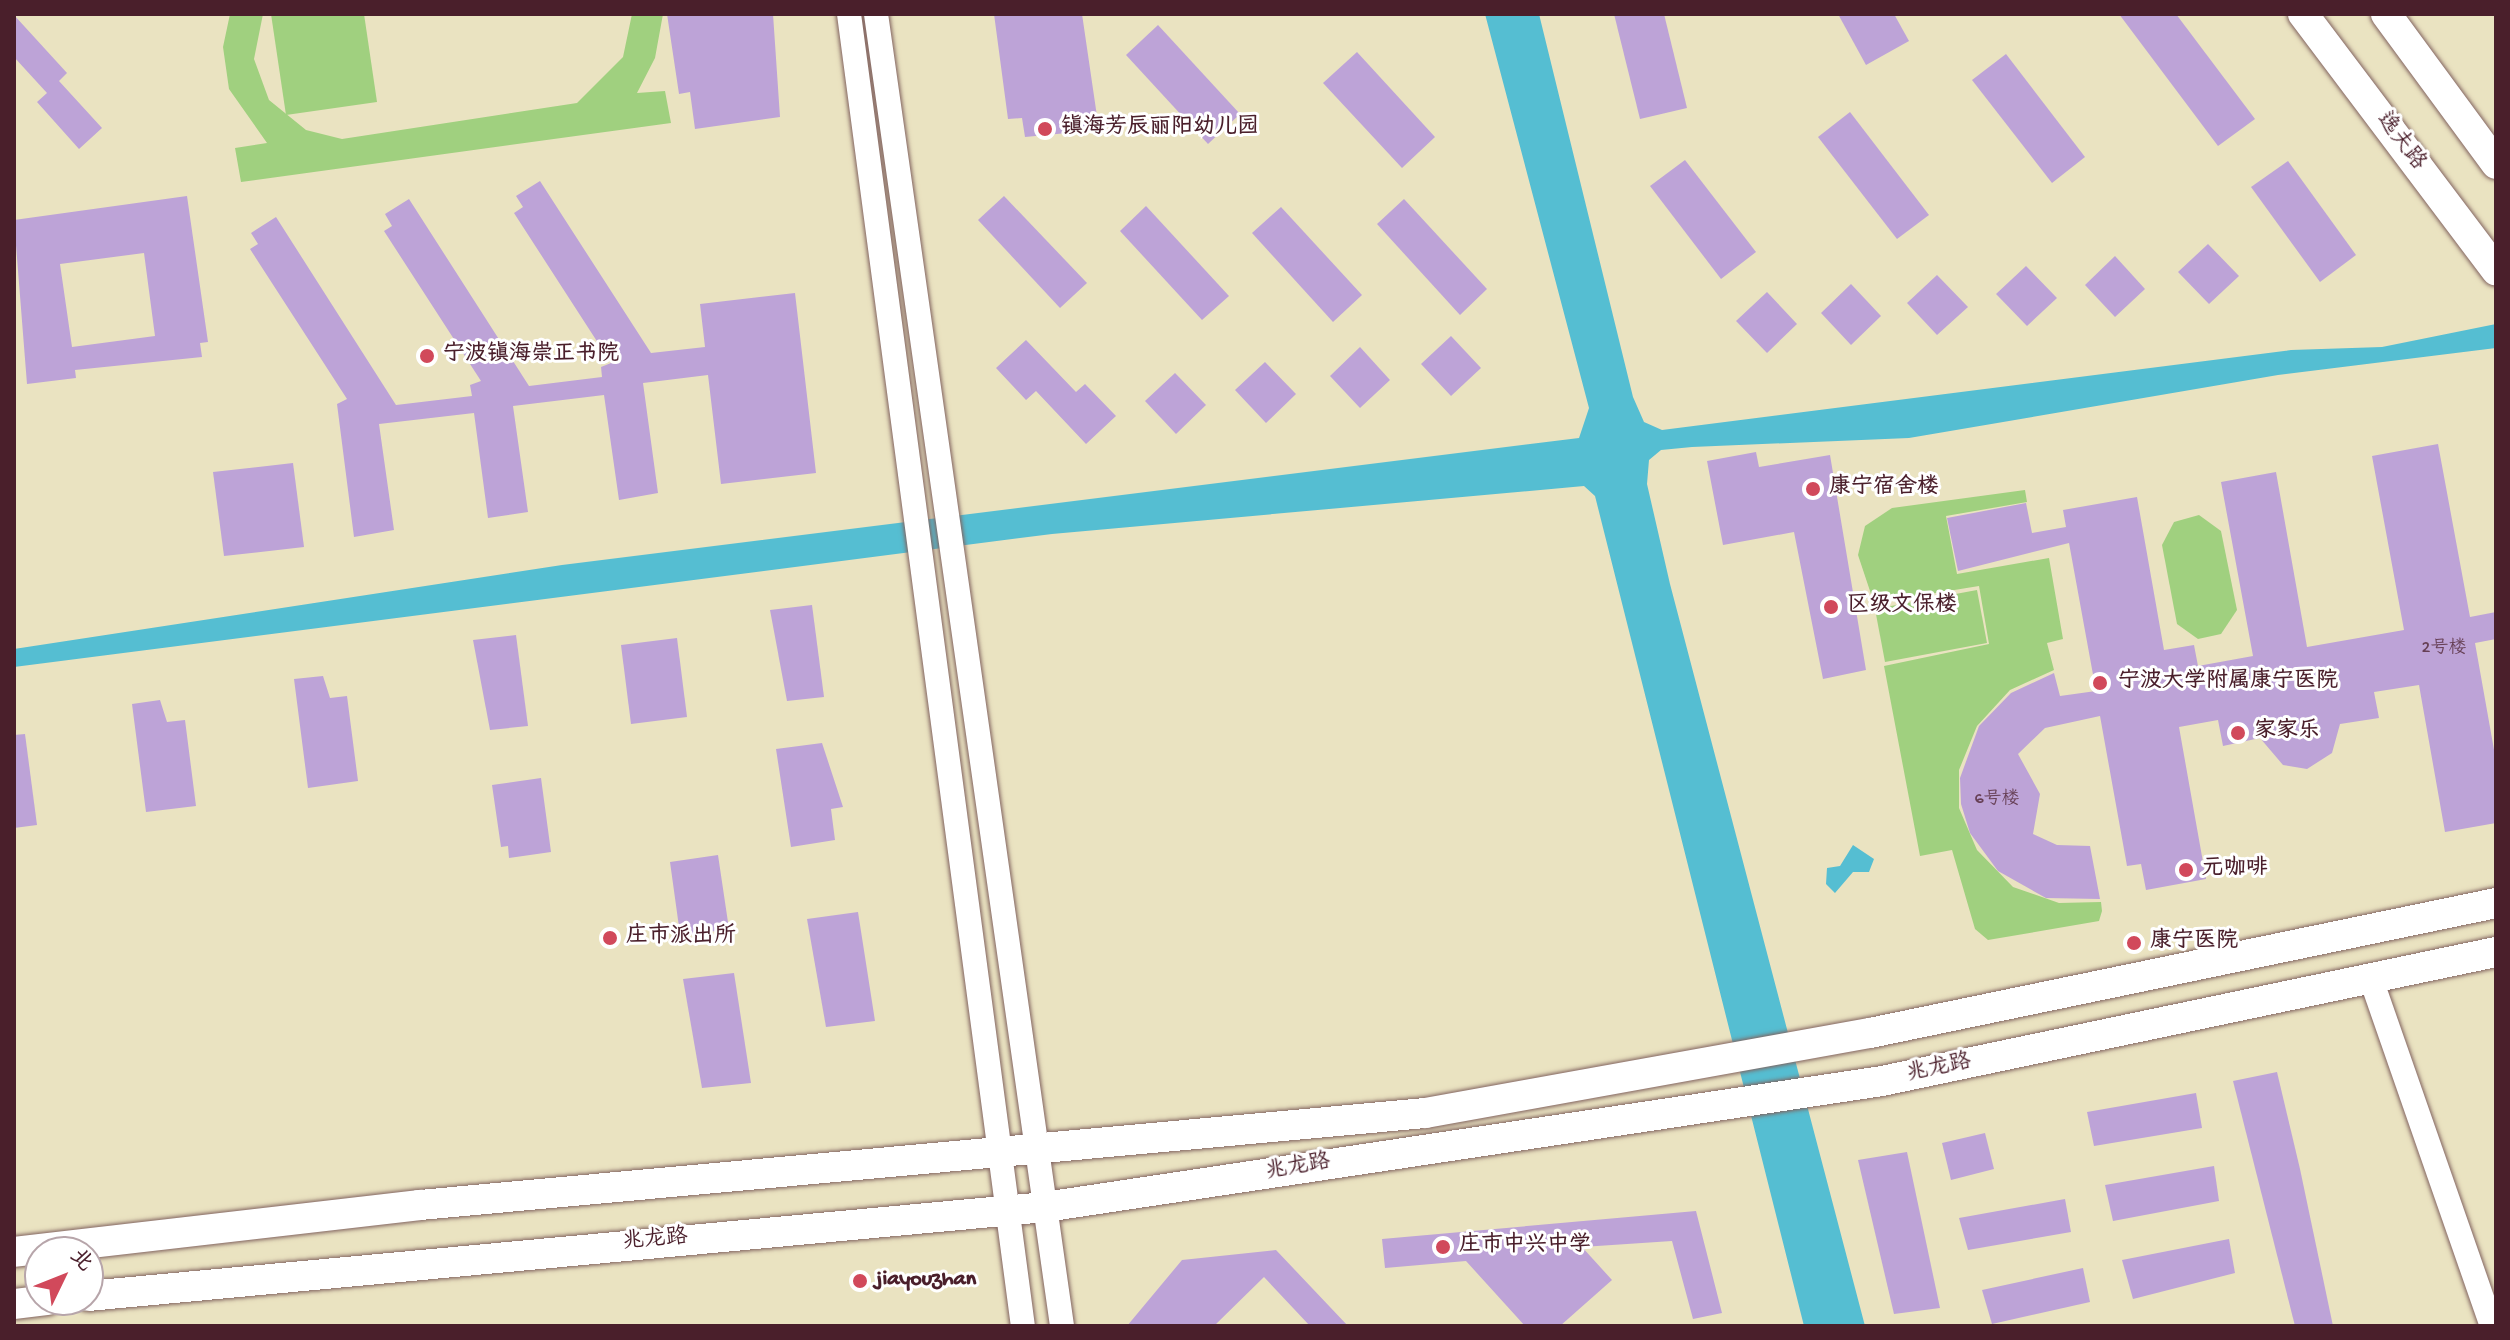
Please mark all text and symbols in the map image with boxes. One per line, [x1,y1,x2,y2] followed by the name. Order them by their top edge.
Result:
[2370,108,2430,176] street label: 逸夫路
[1061,116,1259,142] place label: 镇海芳辰丽阳幼儿园
[1036,120,1054,138] marker: 镇海芳辰丽阳幼儿园
[443,343,619,369] place label: 宁波镇海崇正书院
[418,347,436,365] marker: 宁波镇海崇正书院
[1829,476,1939,502] place label: 康宁宿舍楼
[1804,480,1822,498] marker: 康宁宿舍楼
[1847,594,1957,620] place label: 区级文保楼
[1822,598,1840,616] marker: 区级文保楼
[2422,638,2466,660] house number: 2号楼
[2118,670,2338,696] place label: 宁波大学附属康宁医院
[2089,672,2111,694] marker: 宁波大学附属康宁医院
[2254,720,2320,746] place label: 家家乐
[2229,724,2247,742] marker: 家家乐
[1974,789,2020,811] house number: 6号楼
[2202,857,2268,883] place label: 元咖啡
[2177,861,2195,879] marker: 元咖啡
[626,925,736,951] place label: 庄市派出所
[601,929,619,947] marker: 庄市派出所
[2150,930,2238,956] place label: 康宁医院
[2125,934,2143,952] marker: 康宁医院
[1904,1050,1974,1088] street label: 兆龙路
[1263,1150,1333,1186] street label: 兆龙路
[621,1225,689,1257] street label: 兆龙路
[1459,1234,1591,1260] place label: 庄市中兴中学
[24,1236,104,1316] north arrow
[1434,1238,1452,1256] marker: 庄市中兴中学
[63,1244,97,1278] text: 北
[876,1268,976,1294] place label: jiayouzhan
[851,1272,869,1290] marker: jiayouzhan

